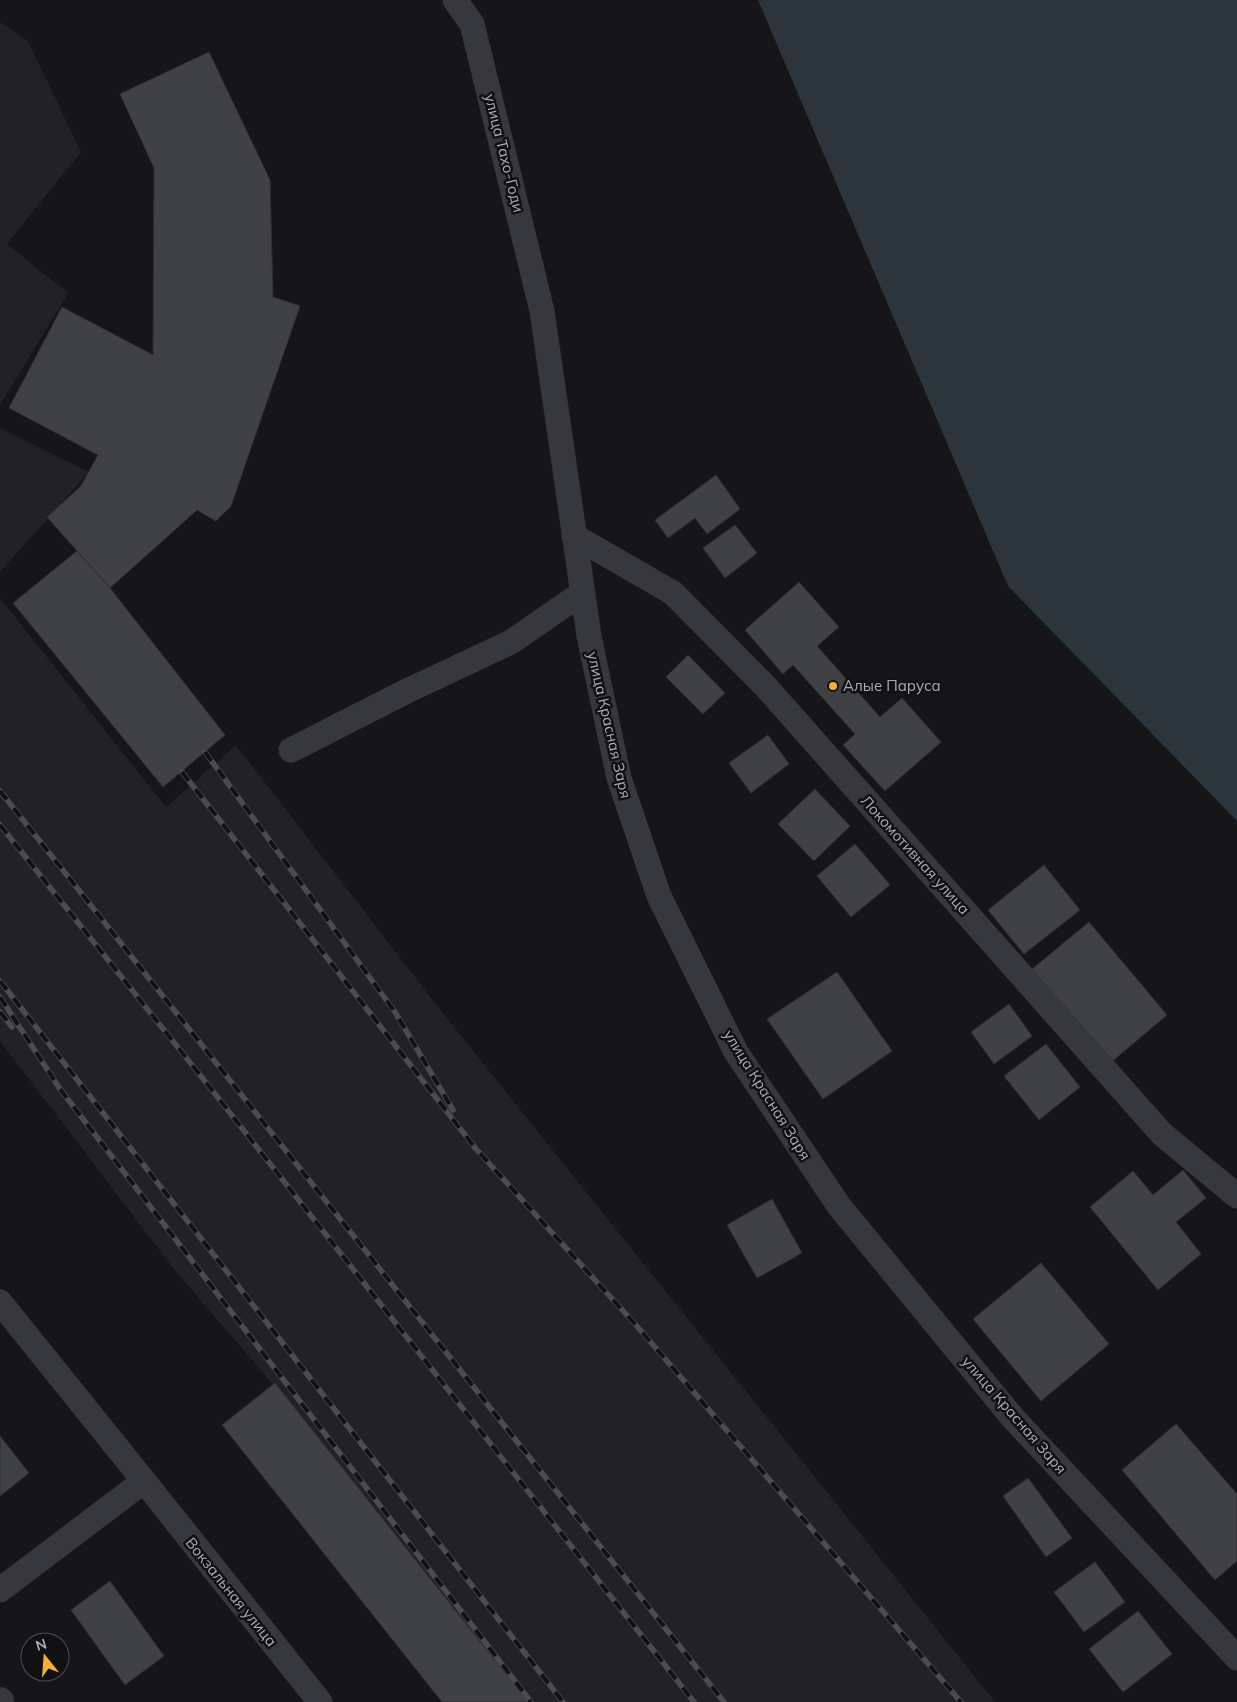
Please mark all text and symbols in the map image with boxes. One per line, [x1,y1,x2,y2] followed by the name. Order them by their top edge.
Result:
[481,92,528,214] street label: улица Тахо-Годи
[583,650,636,800] street label: улица Красная Заря
[843,676,941,695] place label: Алые Паруса
[827,680,839,692] marker: Алые Паруса
[857,791,974,918] street label: Локомотивная улица
[720,1026,815,1163] street label: улица Красная Заря
[958,1352,1071,1477] street label: улица Красная Заря
[182,1533,281,1650] street label: Вокзальная улица
[20,1632,70,1682] north arrow
[34,1634,49,1655] text: N

